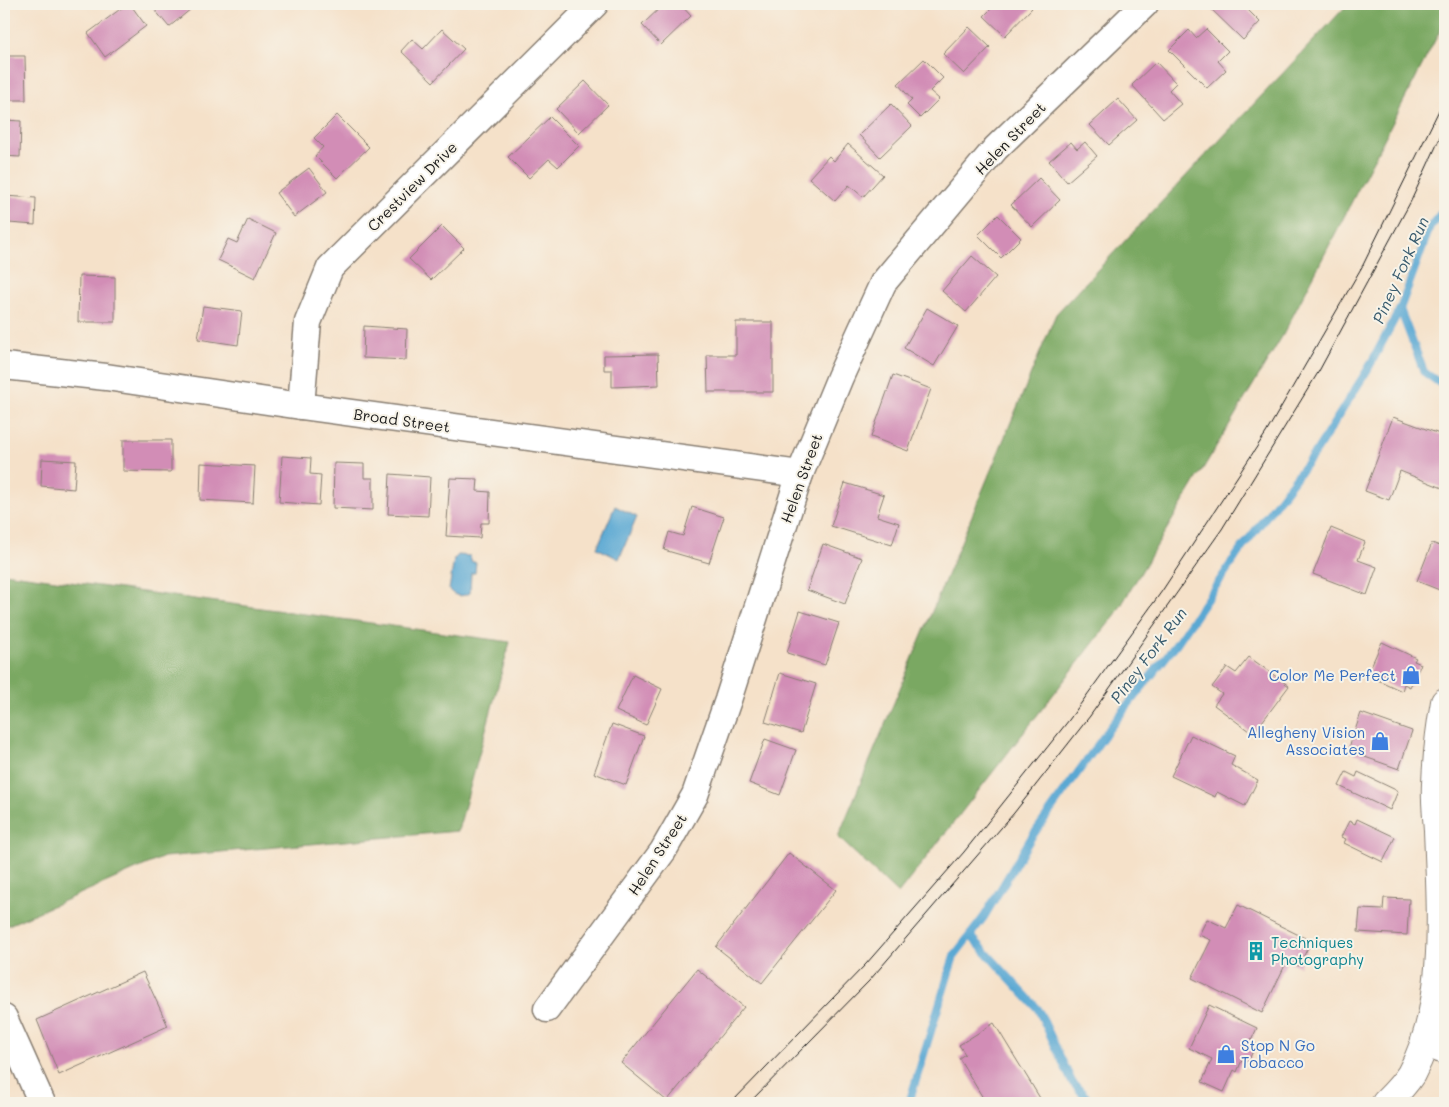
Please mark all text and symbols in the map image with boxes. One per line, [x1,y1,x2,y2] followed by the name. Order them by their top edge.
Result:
[970,97,1050,179] street label: Helen Street
[363,137,461,235] street label: Crestview Drive
[1367,213,1433,327] water label: Piney Fork Run
[353,403,451,437] street label: Broad Street
[776,430,826,526] street label: Helen Street
[1105,603,1191,707] water label: Piney Fork Run
[1400,664,1422,686] shop icon: Color Me Perfect
[1269,665,1396,685] place label: Color Me Perfect
[1247,722,1365,759] place label: Allegheny Vision Associates
[1369,730,1391,752] shop icon: Allegheny Vision Associates
[623,809,691,899] street label: Helen Street
[1271,932,1364,969] place label: Techniques Photography
[1245,940,1267,962] building icon: Techniques Photography
[1241,1035,1315,1072] place label: Stop N Go Tobacco
[1215,1043,1237,1065] shop icon: Stop N Go Tobacco

